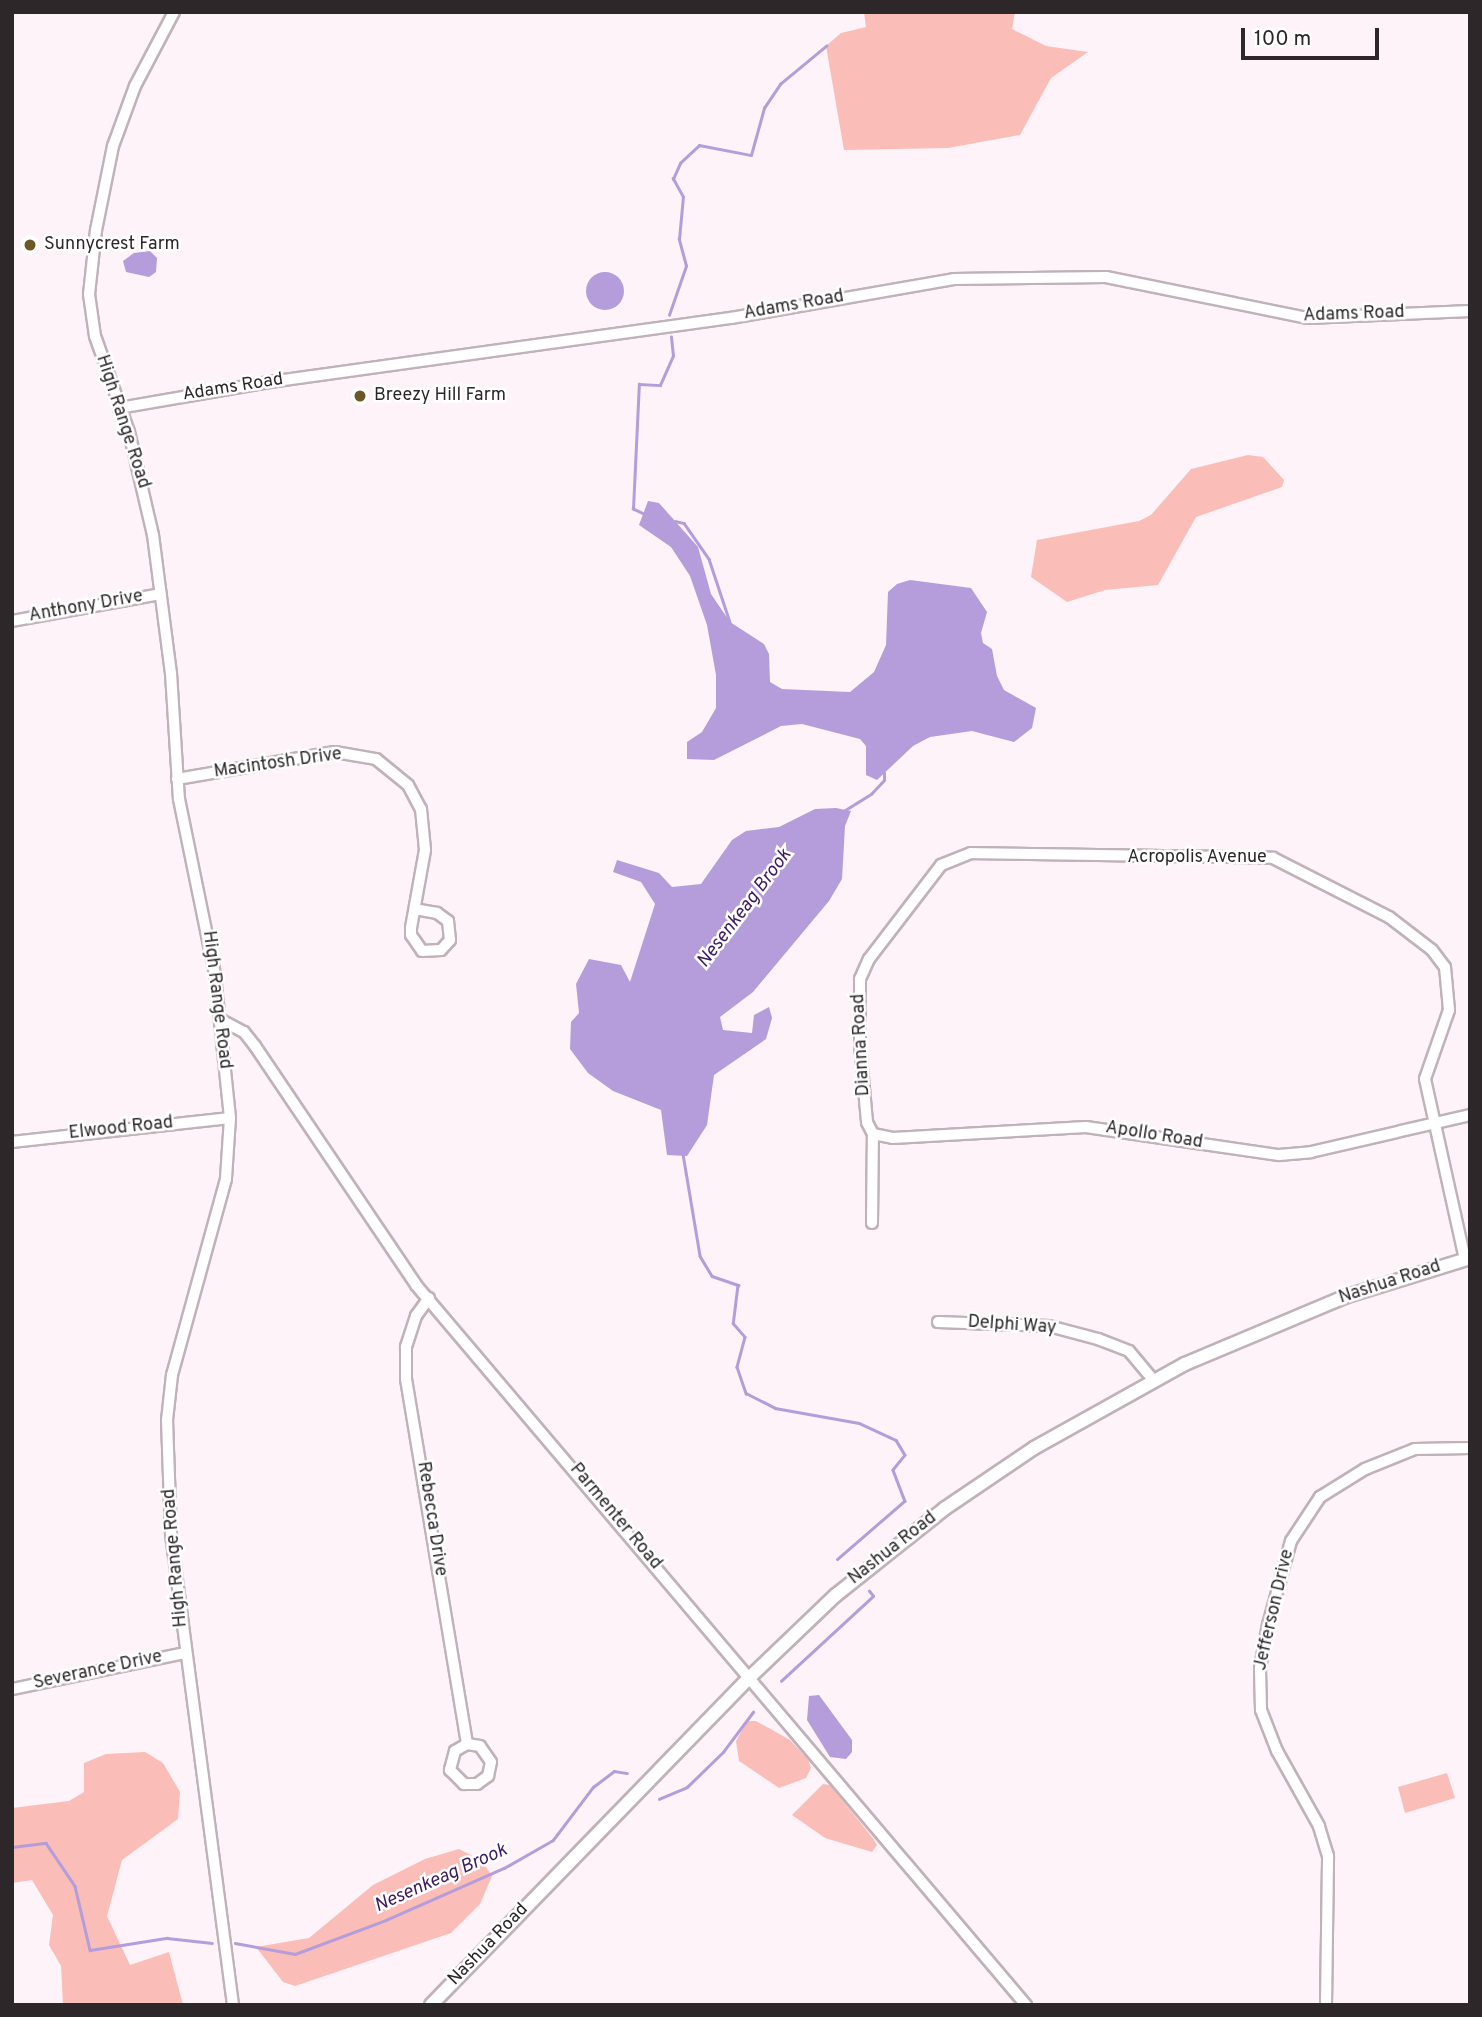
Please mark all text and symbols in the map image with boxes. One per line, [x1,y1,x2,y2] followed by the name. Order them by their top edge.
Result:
[1244,14,1382,58] scale bar
[1254,26,1311,53] text: 100 m
[44,234,180,256] place label: Sunnycrest Farm
[22,237,38,253] marker: Sunnycrest Farm
[742,287,846,325] street label: Adams Road
[1303,302,1405,328] street label: Adams Road
[90,352,154,492] street label: High Range Road
[181,369,285,407] street label: Adams Road
[374,385,506,407] place label: Breezy Hill Farm
[352,388,368,404] marker: Breezy Hill Farm
[27,586,145,628] street label: Anthony Drive
[213,744,343,784] street label: Macintosh Drive
[693,845,797,973] water label: Nesenkeag Brook
[1127,847,1267,869] street label: Acropolis Avenue
[197,930,235,1070] street label: High Range Road
[849,993,875,1097] street label: Dianna Road
[68,1113,174,1145] street label: Elwood Road
[1104,1118,1204,1154] street label: Apollo Road
[1336,1256,1444,1310] street label: Nashua Road
[967,1312,1057,1340] street label: Delphi Way
[564,1459,666,1575] street label: Parmenter Road
[411,1460,451,1578] street label: Rebecca Drive
[159,1488,193,1628] street label: High Range Road
[845,1508,941,1590] street label: Nashua Road
[1251,1547,1299,1673] street label: Jefferson Drive
[32,1647,164,1695] street label: Severance Drive
[371,1840,511,1918] water label: Nesenkeag Brook
[444,1899,534,1991] street label: Nashua Road

